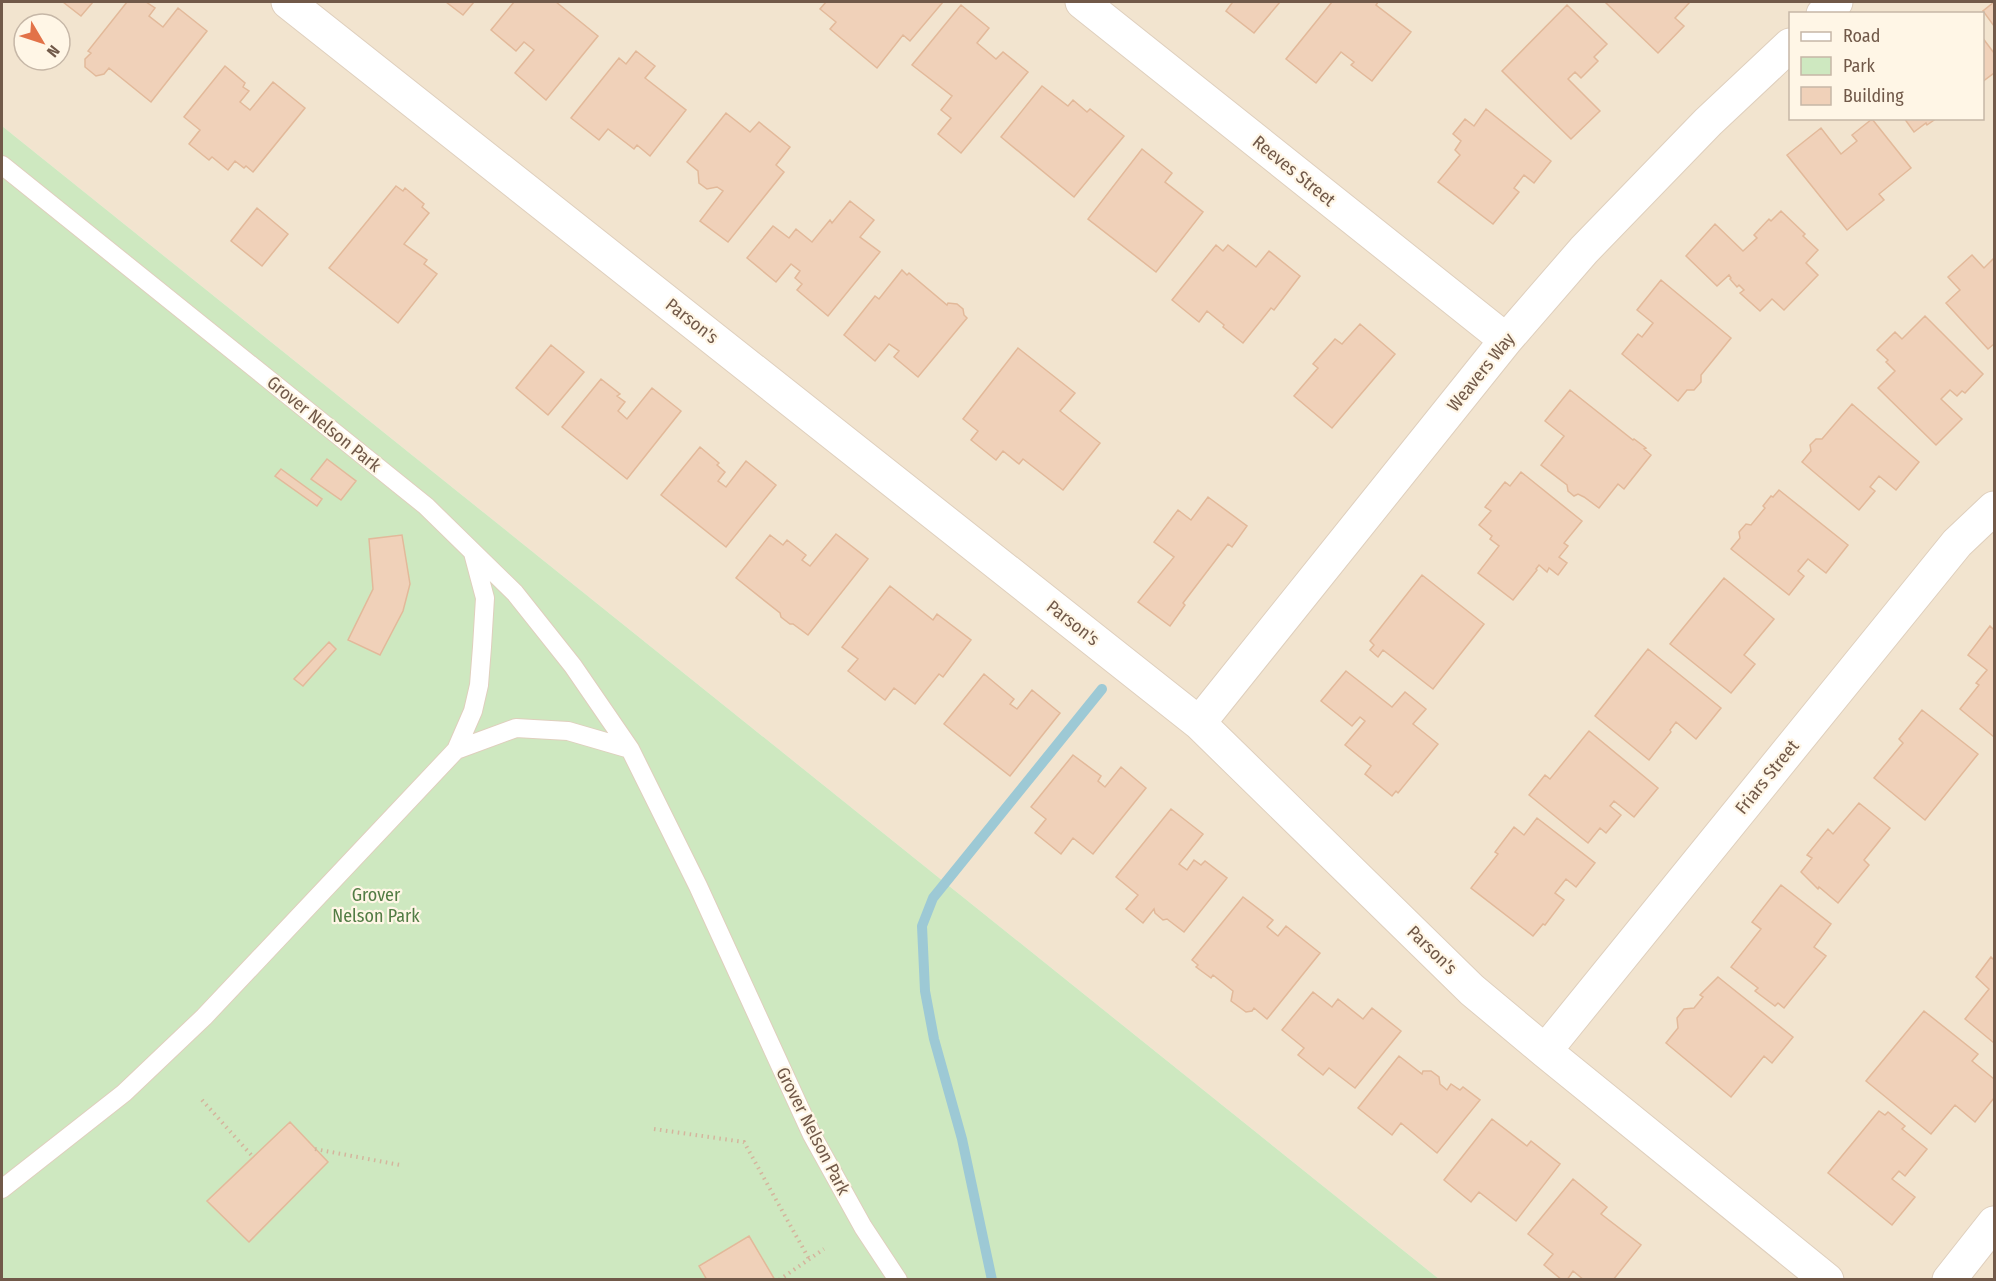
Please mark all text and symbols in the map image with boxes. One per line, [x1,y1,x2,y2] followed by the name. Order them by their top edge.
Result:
[12,12,72,72] north arrow
[1789,12,1984,120] legend
[1843,25,1880,47] text: Road
[43,41,64,61] text: N
[1843,55,1876,77] text: Park
[1843,85,1904,107] text: Building
[1248,131,1340,211] street label: Reeves Street
[661,294,723,349] street label: Parson's
[1443,328,1519,416] street label: Weavers Way
[263,371,386,477] street label: Grover Nelson Park
[1042,596,1104,651] street label: Parson's
[1730,735,1804,819] street label: Friars Street
[332,884,420,927] park label: Grover Nelson Park
[1402,921,1462,979] street label: Parson's
[771,1064,855,1199] street label: Grover Nelson Park

